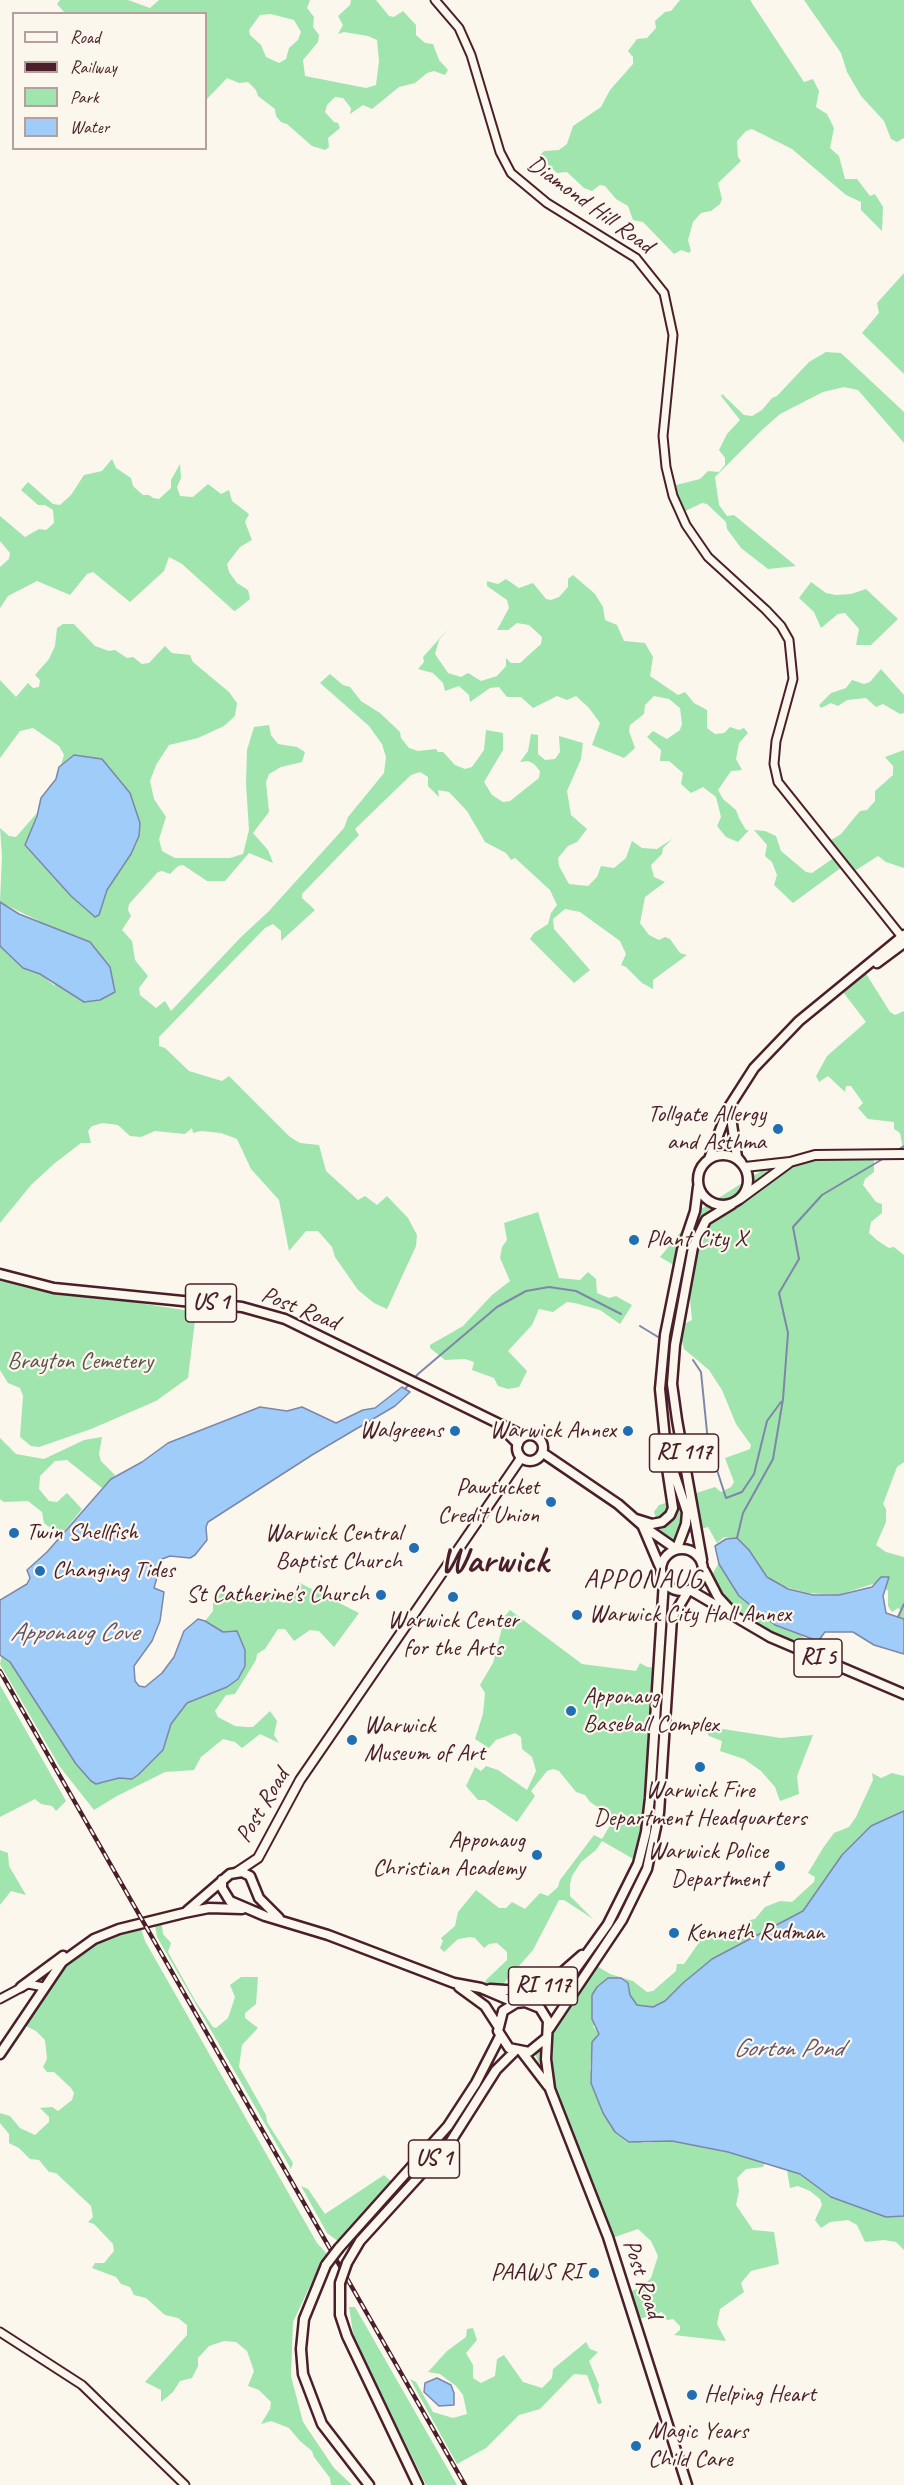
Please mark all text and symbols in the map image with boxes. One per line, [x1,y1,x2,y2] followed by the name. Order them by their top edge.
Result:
[12,12,207,150] legend
[70,26,100,48] text: Road
[70,56,117,78] text: Railway
[70,86,99,108] text: Park
[70,116,109,138] text: Water
[521,150,659,260] street label: Diamond Hill Road
[648,1101,766,1157] place label: Tollgate Allergy and Asthma
[771,1122,785,1136] marker: Tollgate Allergy and Asthma
[646,1226,747,1254] place label: Plant City X
[627,1233,641,1247] marker: Plant City X
[257,1280,343,1338] street label: Post Road
[186,1284,236,1322] road number: US 1
[7,1348,153,1376] park label: Brayton Cemetery
[359,1417,443,1445] place label: Walgreens
[490,1417,616,1445] place label: Warwick Annex
[448,1424,462,1438] marker: Walgreens
[621,1424,635,1438] marker: Warwick Annex
[650,1434,718,1472] road number: RI 117
[437,1474,539,1530] place label: Pawtucket Credit Union
[544,1495,558,1509] marker: Pawtucket Credit Union
[26,1519,138,1547] place label: Twin Shellfish
[265,1520,402,1576] place label: Warwick Central Baptist Church
[7,1526,21,1540] marker: Twin Shellfish
[407,1541,421,1555] marker: Warwick Central Baptist Church
[440,1541,548,1585] district label: Warwick
[52,1557,175,1585] place label: Changing Tides
[33,1564,47,1578] marker: Changing Tides
[584,1564,702,1596] district label: APPONAUG
[186,1581,369,1609] place label: St Catherine's Church
[374,1588,388,1602] marker: St Catherine's Church
[446,1590,460,1604] marker: Warwick Center for the Arts
[589,1601,791,1629] place label: Warwick City Hall Annex
[387,1607,519,1663] place label: Warwick Center for the Arts
[570,1608,584,1622] marker: Warwick City Hall Annex
[10,1617,138,1649] water label: Apponaug Cove
[794,1639,842,1677] road number: RI 5
[583,1683,719,1739] place label: Apponaug Baseball Complex
[564,1704,578,1718] marker: Apponaug Baseball Complex
[364,1712,485,1768] place label: Warwick Museum of Art
[345,1733,359,1747] marker: Warwick Museum of Art
[693,1760,707,1774] marker: Warwick Fire Department Headquarters
[230,1764,296,1848] street label: Post Road
[594,1777,806,1833] place label: Warwick Fire Department Headquarters
[372,1827,525,1883] place label: Apponaug Christian Academy
[648,1838,768,1894] place label: Warwick Police Department
[530,1848,544,1862] marker: Apponaug Christian Academy
[773,1859,787,1873] marker: Warwick Police Department
[686,1919,825,1947] place label: Kenneth Rudman
[667,1926,681,1940] marker: Kenneth Rudman
[508,1967,578,2005] road number: RI 117
[733,2033,843,2065] water label: Gorton Pond
[408,2140,460,2178] road number: US 1
[616,2236,668,2322] street label: Post Road
[491,2259,582,2287] place label: PAAWS RI
[587,2266,601,2280] marker: PAAWS RI
[704,2381,816,2409] place label: Helping Heart
[685,2388,699,2402] marker: Helping Heart
[648,2418,748,2474] place label: Magic Years Child Care
[629,2439,643,2453] marker: Magic Years Child Care

